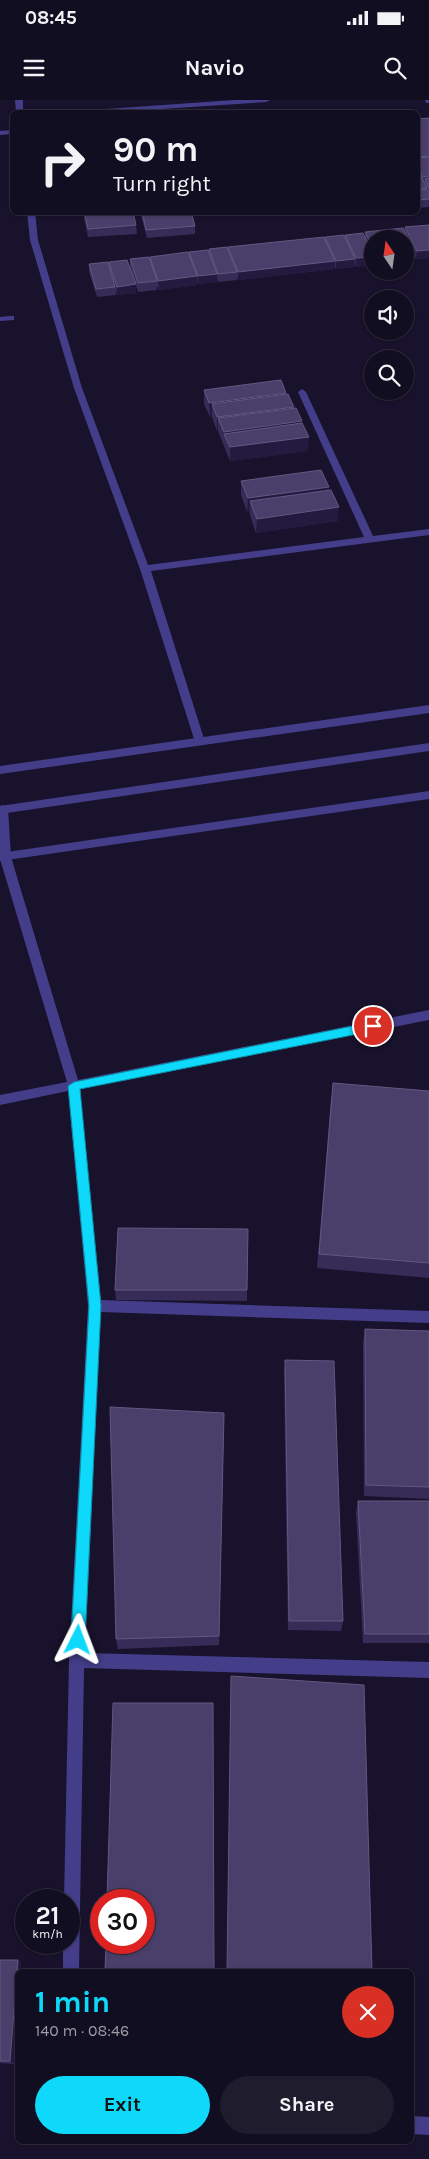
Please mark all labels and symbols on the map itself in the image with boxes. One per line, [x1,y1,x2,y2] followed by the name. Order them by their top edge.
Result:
[364,230,414,280] north arrow
[352,1005,394,1047] pin
[51,1613,103,1665] position arrow
[90,1889,155,1954] speed limit sign: 30

